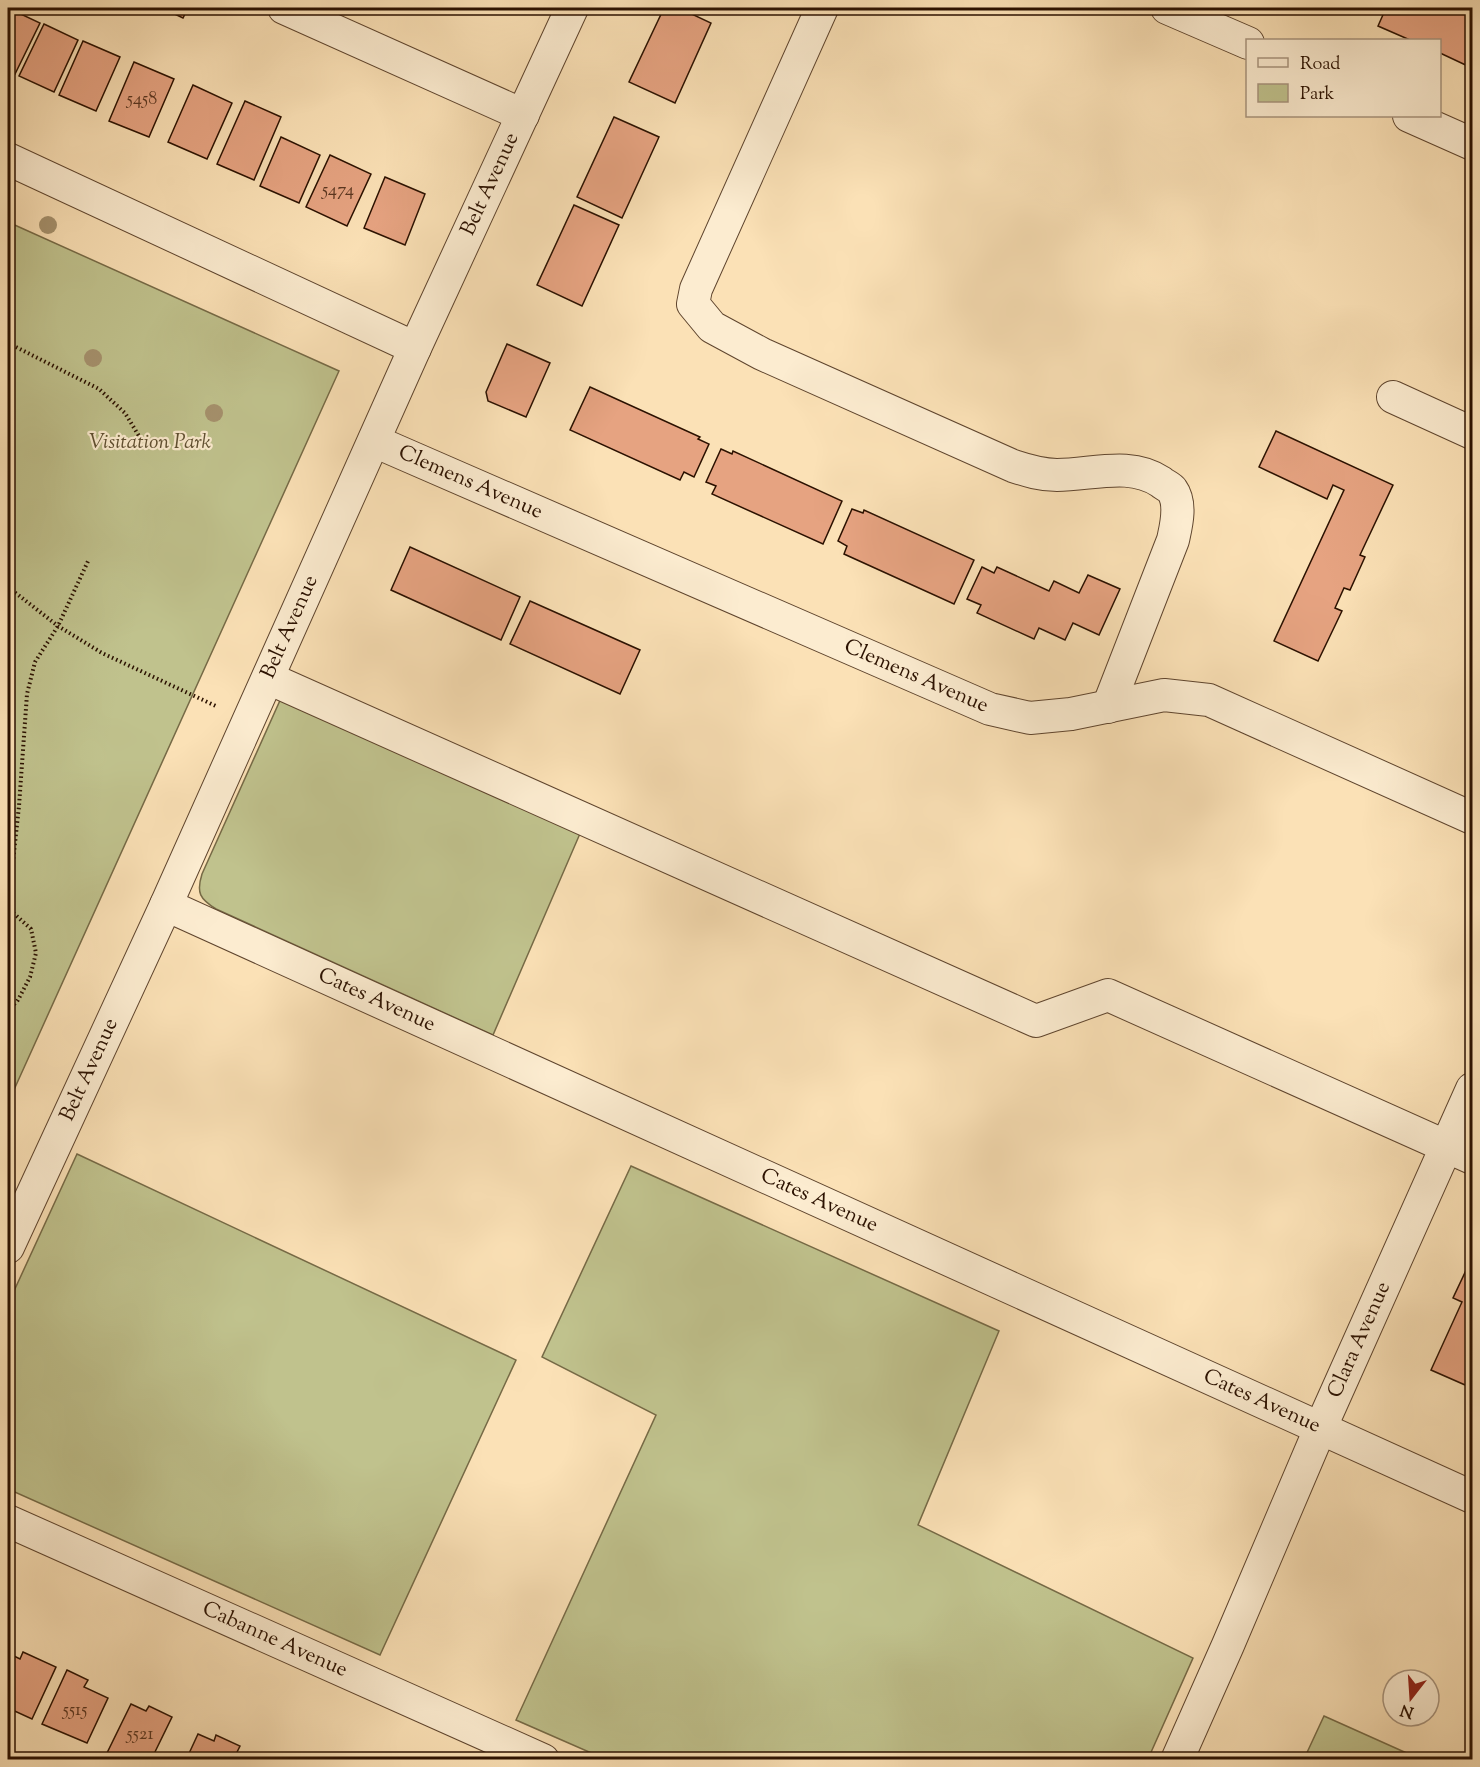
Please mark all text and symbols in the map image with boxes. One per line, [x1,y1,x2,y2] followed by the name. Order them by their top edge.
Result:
[1246,39,1441,117] legend
[1300,52,1340,78] text: Road
[1300,82,1335,108] text: Park
[126,87,157,113] house number: 5458
[454,128,527,241] street label: Belt Avenue
[321,178,354,204] house number: 5474
[89,428,212,458] park label: Visitation Park
[393,438,547,528] street label: Clemens Avenue
[254,571,326,684] street label: Belt Avenue
[839,632,993,721] street label: Clemens Avenue
[313,961,440,1040] street label: Cates Avenue
[53,1014,127,1126] street label: Belt Avenue
[755,1161,883,1241] street label: Cates Avenue
[1321,1277,1399,1403] street label: Clara Avenue
[1198,1362,1325,1441] street label: Cates Avenue
[197,1595,352,1686] street label: Cabanne Avenue
[1381,1668,1441,1728] north arrow
[1398,1697,1417,1723] text: N
[62,1698,87,1724] house number: 5515
[125,1722,154,1748] house number: 5521

